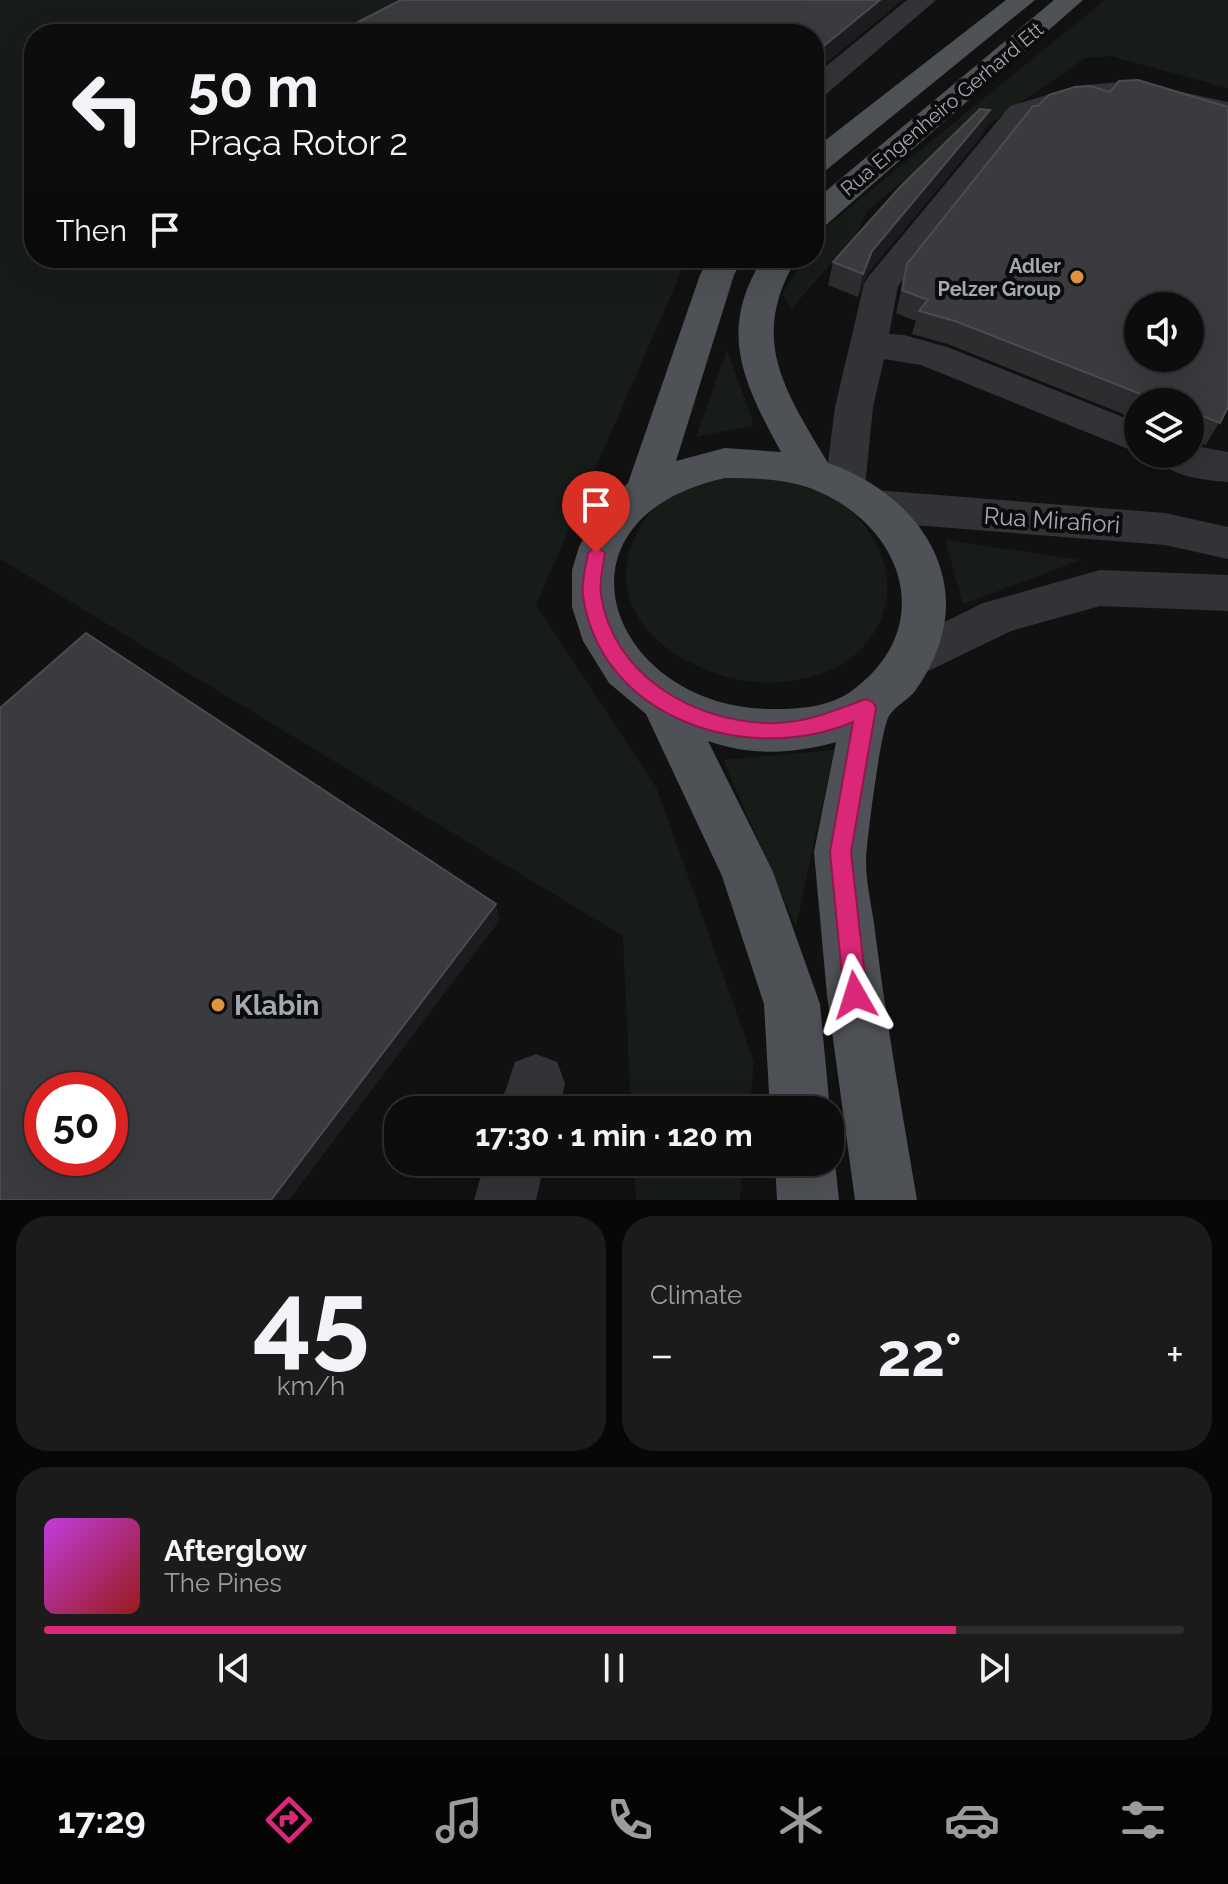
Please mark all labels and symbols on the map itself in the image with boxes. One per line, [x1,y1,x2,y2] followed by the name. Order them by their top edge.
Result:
[836,17,1048,201] street label: Rua Engenheiro Gerhard Ett
[937,254,1061,301] place label: Adler Pelzer Group
[1068,268,1086,286] marker: Adler Pelzer Group
[562,471,630,553] pin
[983,501,1121,539] street label: Rua Mirafiori
[813,953,897,1037] position arrow
[234,989,319,1022] place label: Klabin
[209,996,227,1014] marker: Klabin
[24,1072,128,1176] speed limit sign: 50

